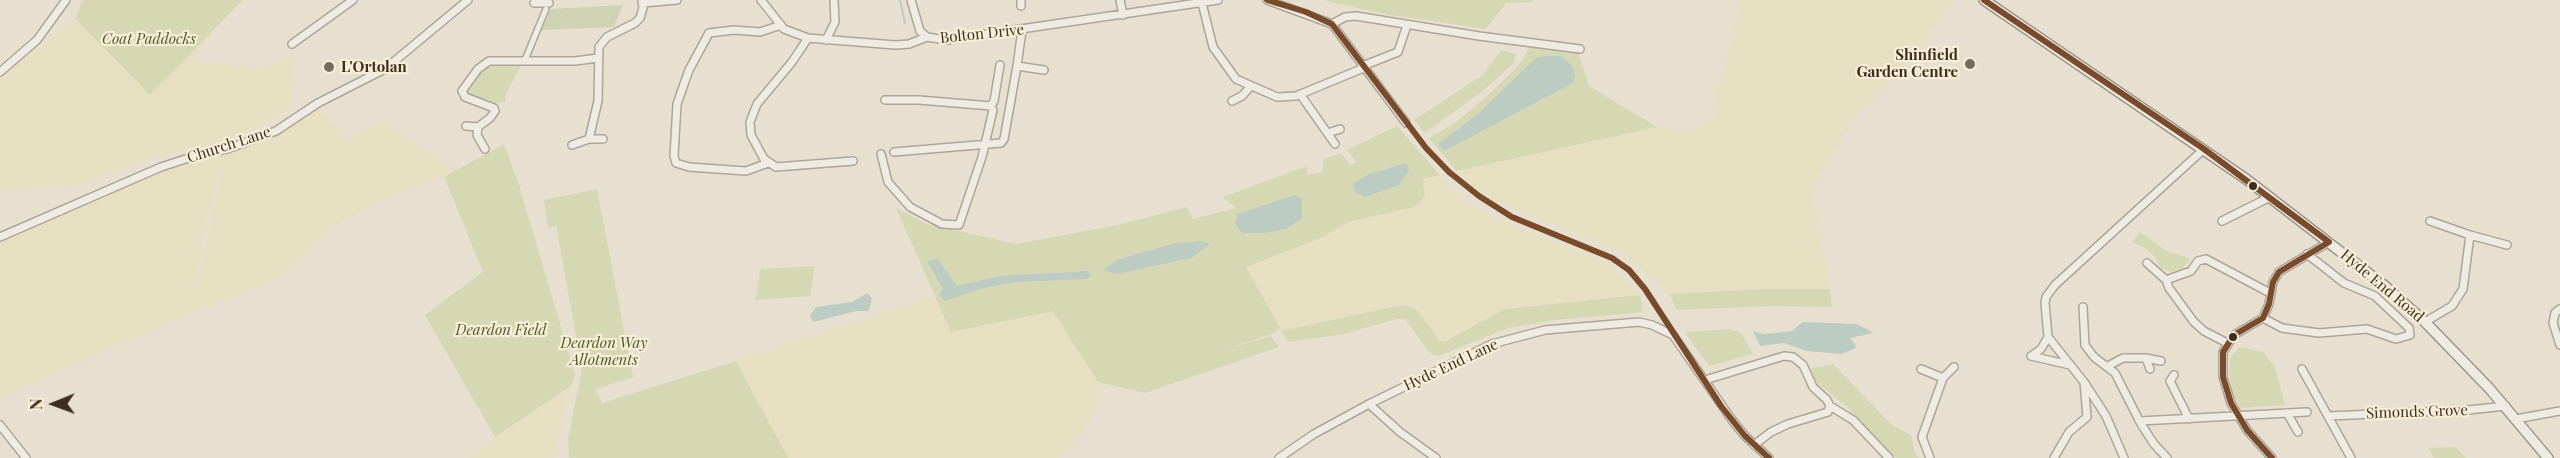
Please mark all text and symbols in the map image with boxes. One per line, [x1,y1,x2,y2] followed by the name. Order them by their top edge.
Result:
[939,21,1025,47] street label: Bolton Drive
[102,30,196,48] park label: Coat Paddocks
[1856,46,1958,81] place label: Shinfield Garden Centre
[1963,57,1977,71] marker: Shinfield Garden Centre
[341,58,407,76] place label: L'Ortolan
[322,60,336,74] marker: L'Ortolan
[185,123,273,167] street label: Church Lane
[2247,180,2259,192] unlabelled marker
[2337,246,2427,326] street label: Hyde End Road
[456,321,546,339] park label: Deardon Field
[2227,331,2239,343] unlabelled marker
[560,334,648,369] park label: Deardon Way Allotments
[1401,335,1501,395] street label: Hyde End Lane
[24,374,84,434] north arrow
[25,398,46,410] text: N
[2366,401,2468,423] street label: Simonds Grove

